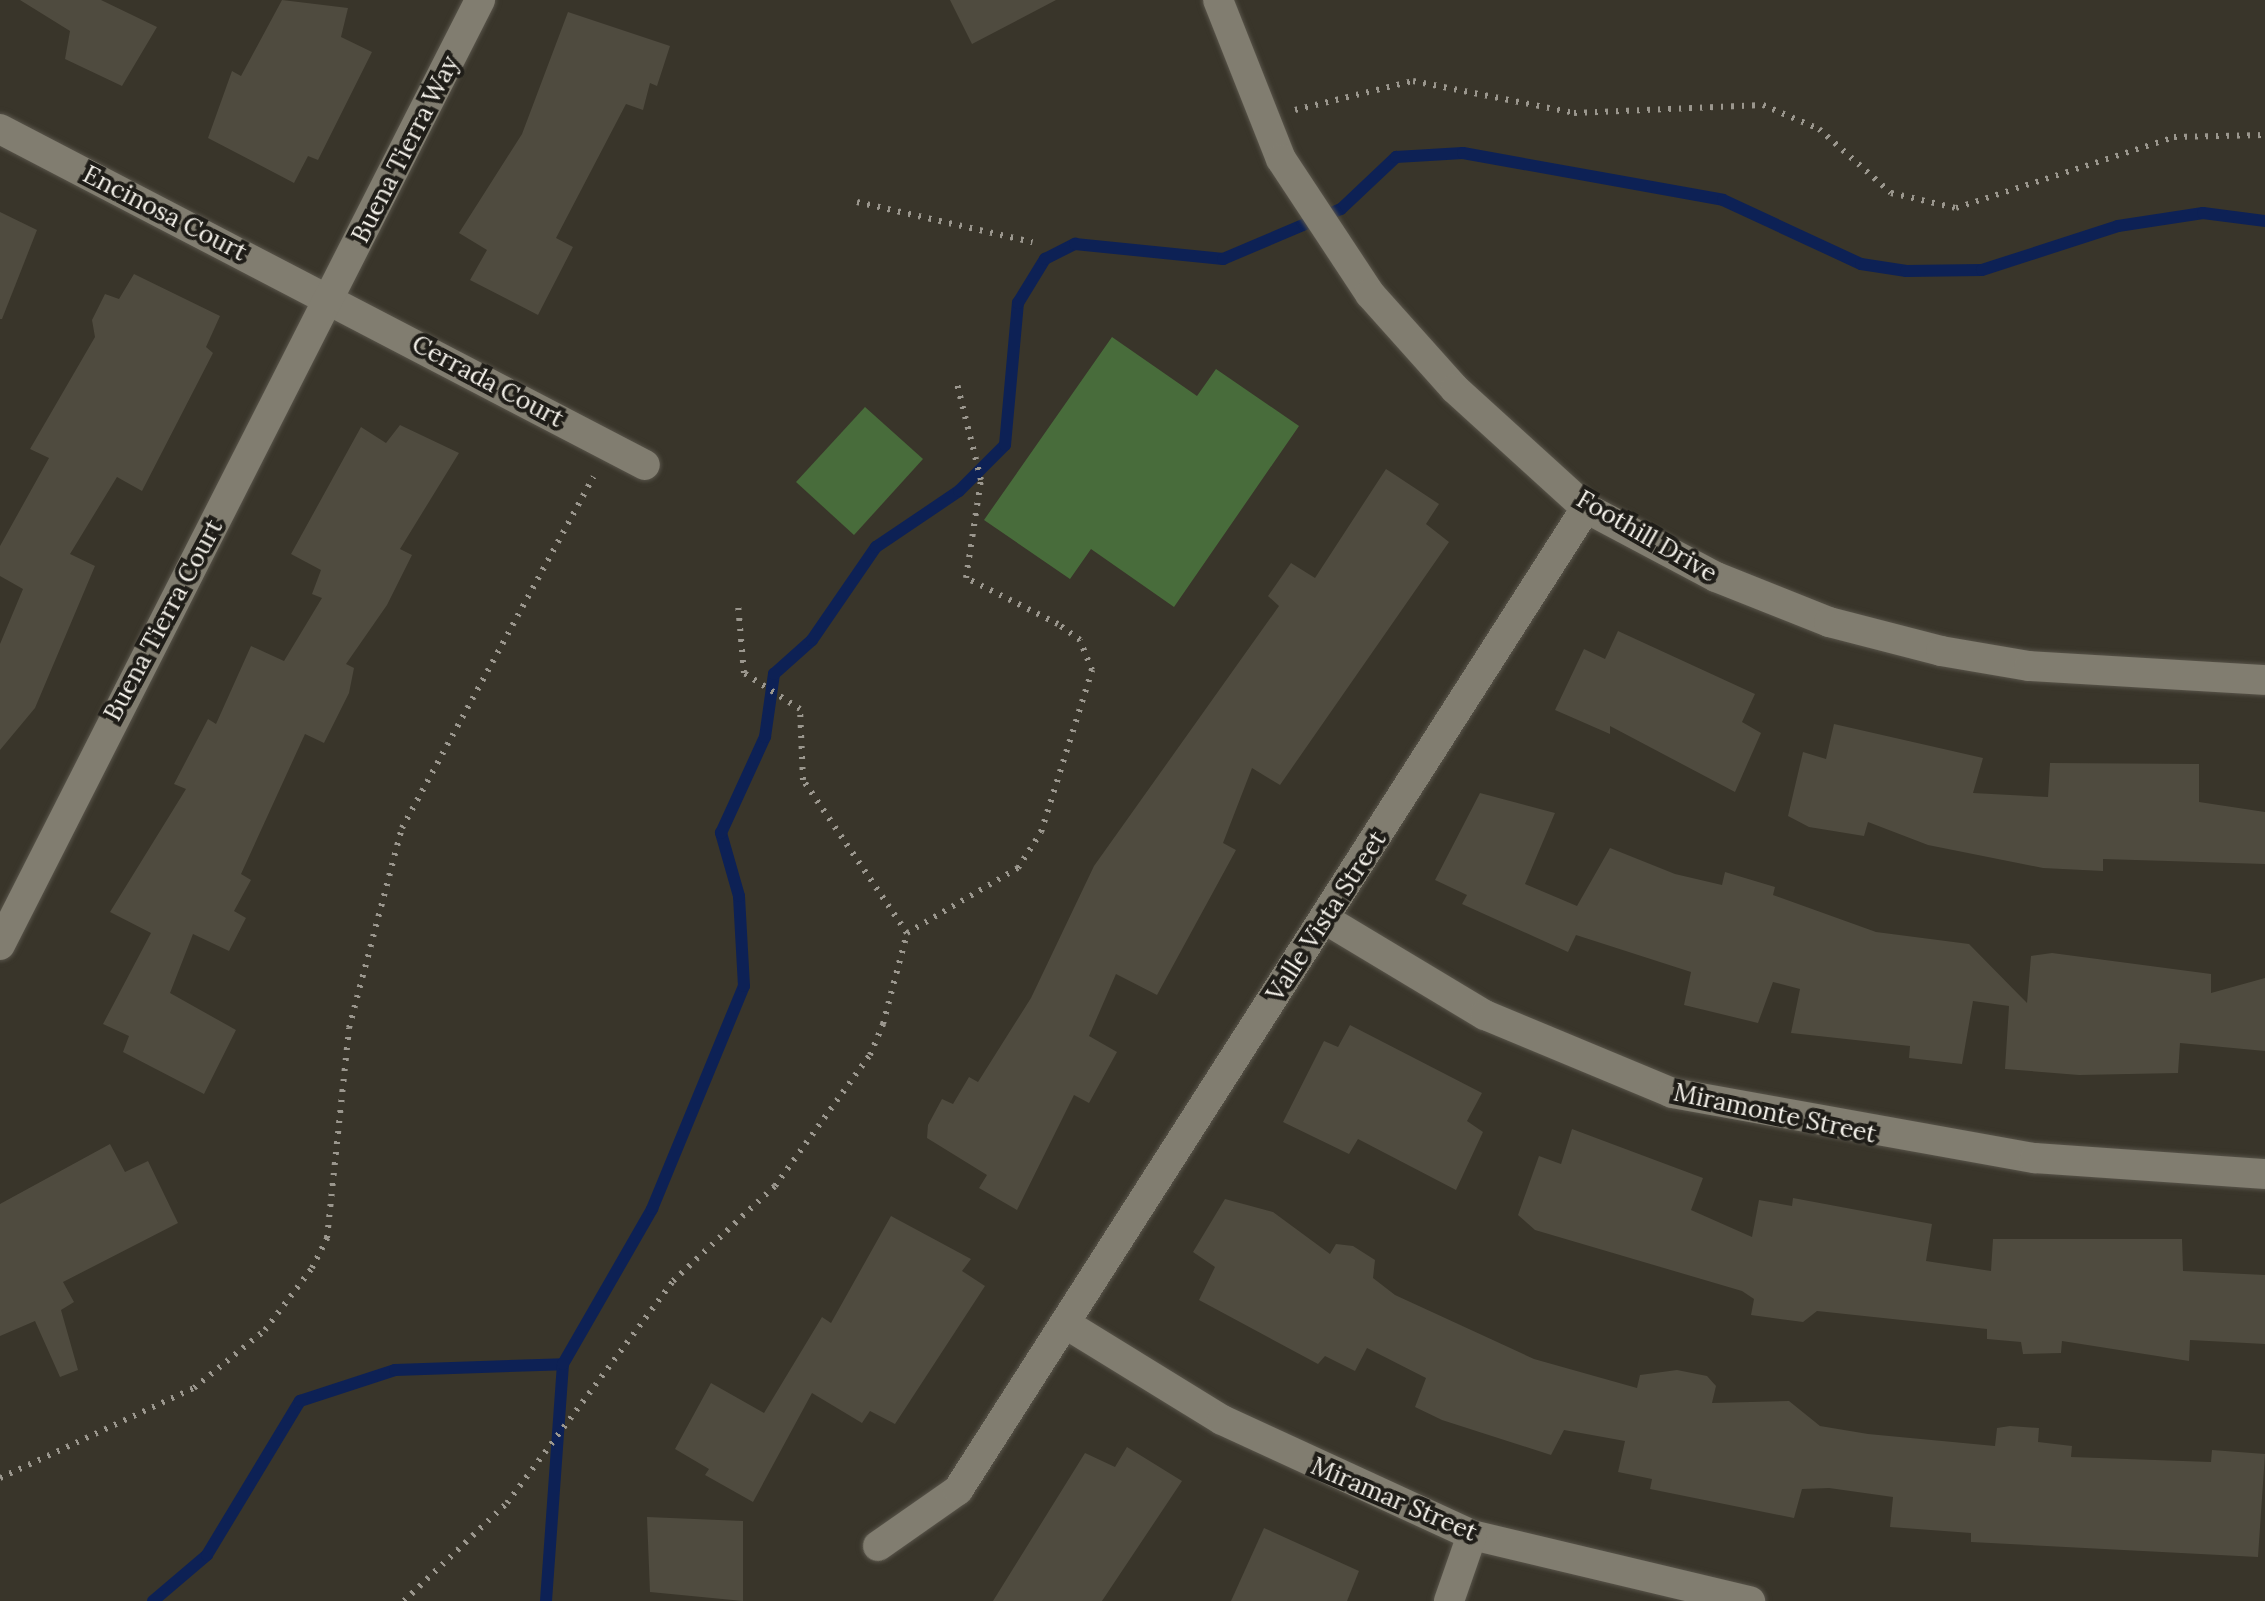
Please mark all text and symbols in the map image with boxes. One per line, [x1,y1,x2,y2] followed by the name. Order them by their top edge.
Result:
[345,51,465,247] street label: Buena Tierra Way
[78,159,252,267] street label: Encinosa Court
[407,328,569,434] street label: Cerrada Court
[1572,484,1722,588] street label: Foothill Drive
[97,514,229,726] street label: Buena Tierra Court
[1260,825,1392,1007] street label: Valle Vista Street
[1671,1077,1879,1149] street label: Miramonte Street
[1307,1451,1481,1547] street label: Miramar Street

